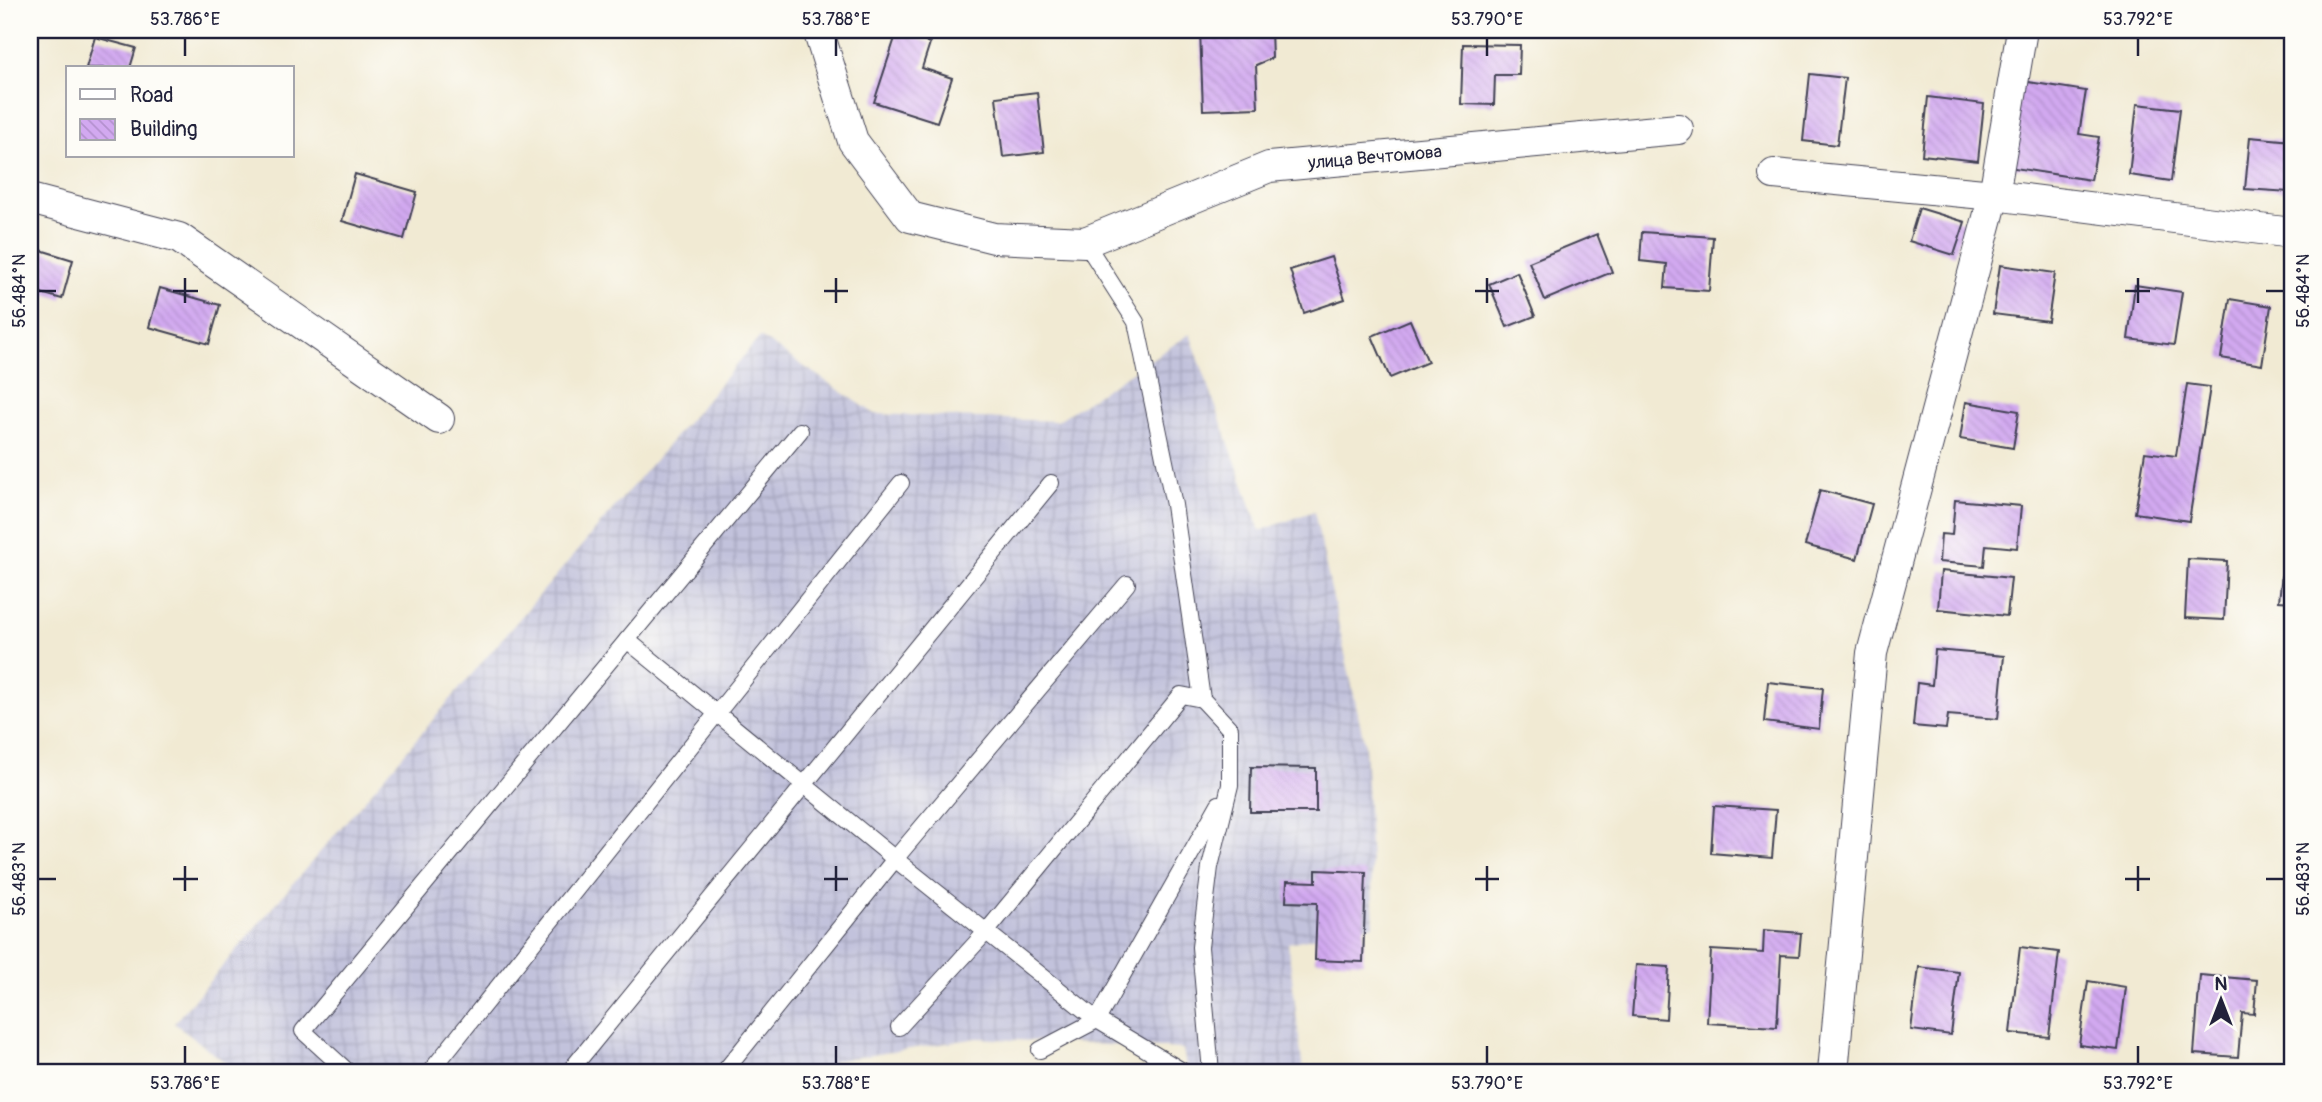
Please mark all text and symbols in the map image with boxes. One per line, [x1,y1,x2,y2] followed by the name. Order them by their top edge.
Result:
[150,8,220,31] text: 53.786°E
[802,8,870,31] text: 53.788°E
[1451,8,1523,31] text: 53.790°E
[2103,8,2173,31] text: 53.792°E
[66,66,294,158] legend
[130,82,174,109] text: Road
[130,116,197,143] text: Building
[1306,140,1443,175] street label: улица Вечтомова
[8,254,31,328] text: 56.484°N
[2292,254,2315,328] text: 56.484°N
[8,842,31,916] text: 56.483°N
[2292,842,2315,916] text: 56.483°N
[2186,965,2256,1036] north arrow
[2215,972,2228,996] text: N
[150,1072,220,1095] text: 53.786°E
[802,1072,870,1095] text: 53.788°E
[1451,1072,1523,1095] text: 53.790°E
[2103,1072,2173,1095] text: 53.792°E

